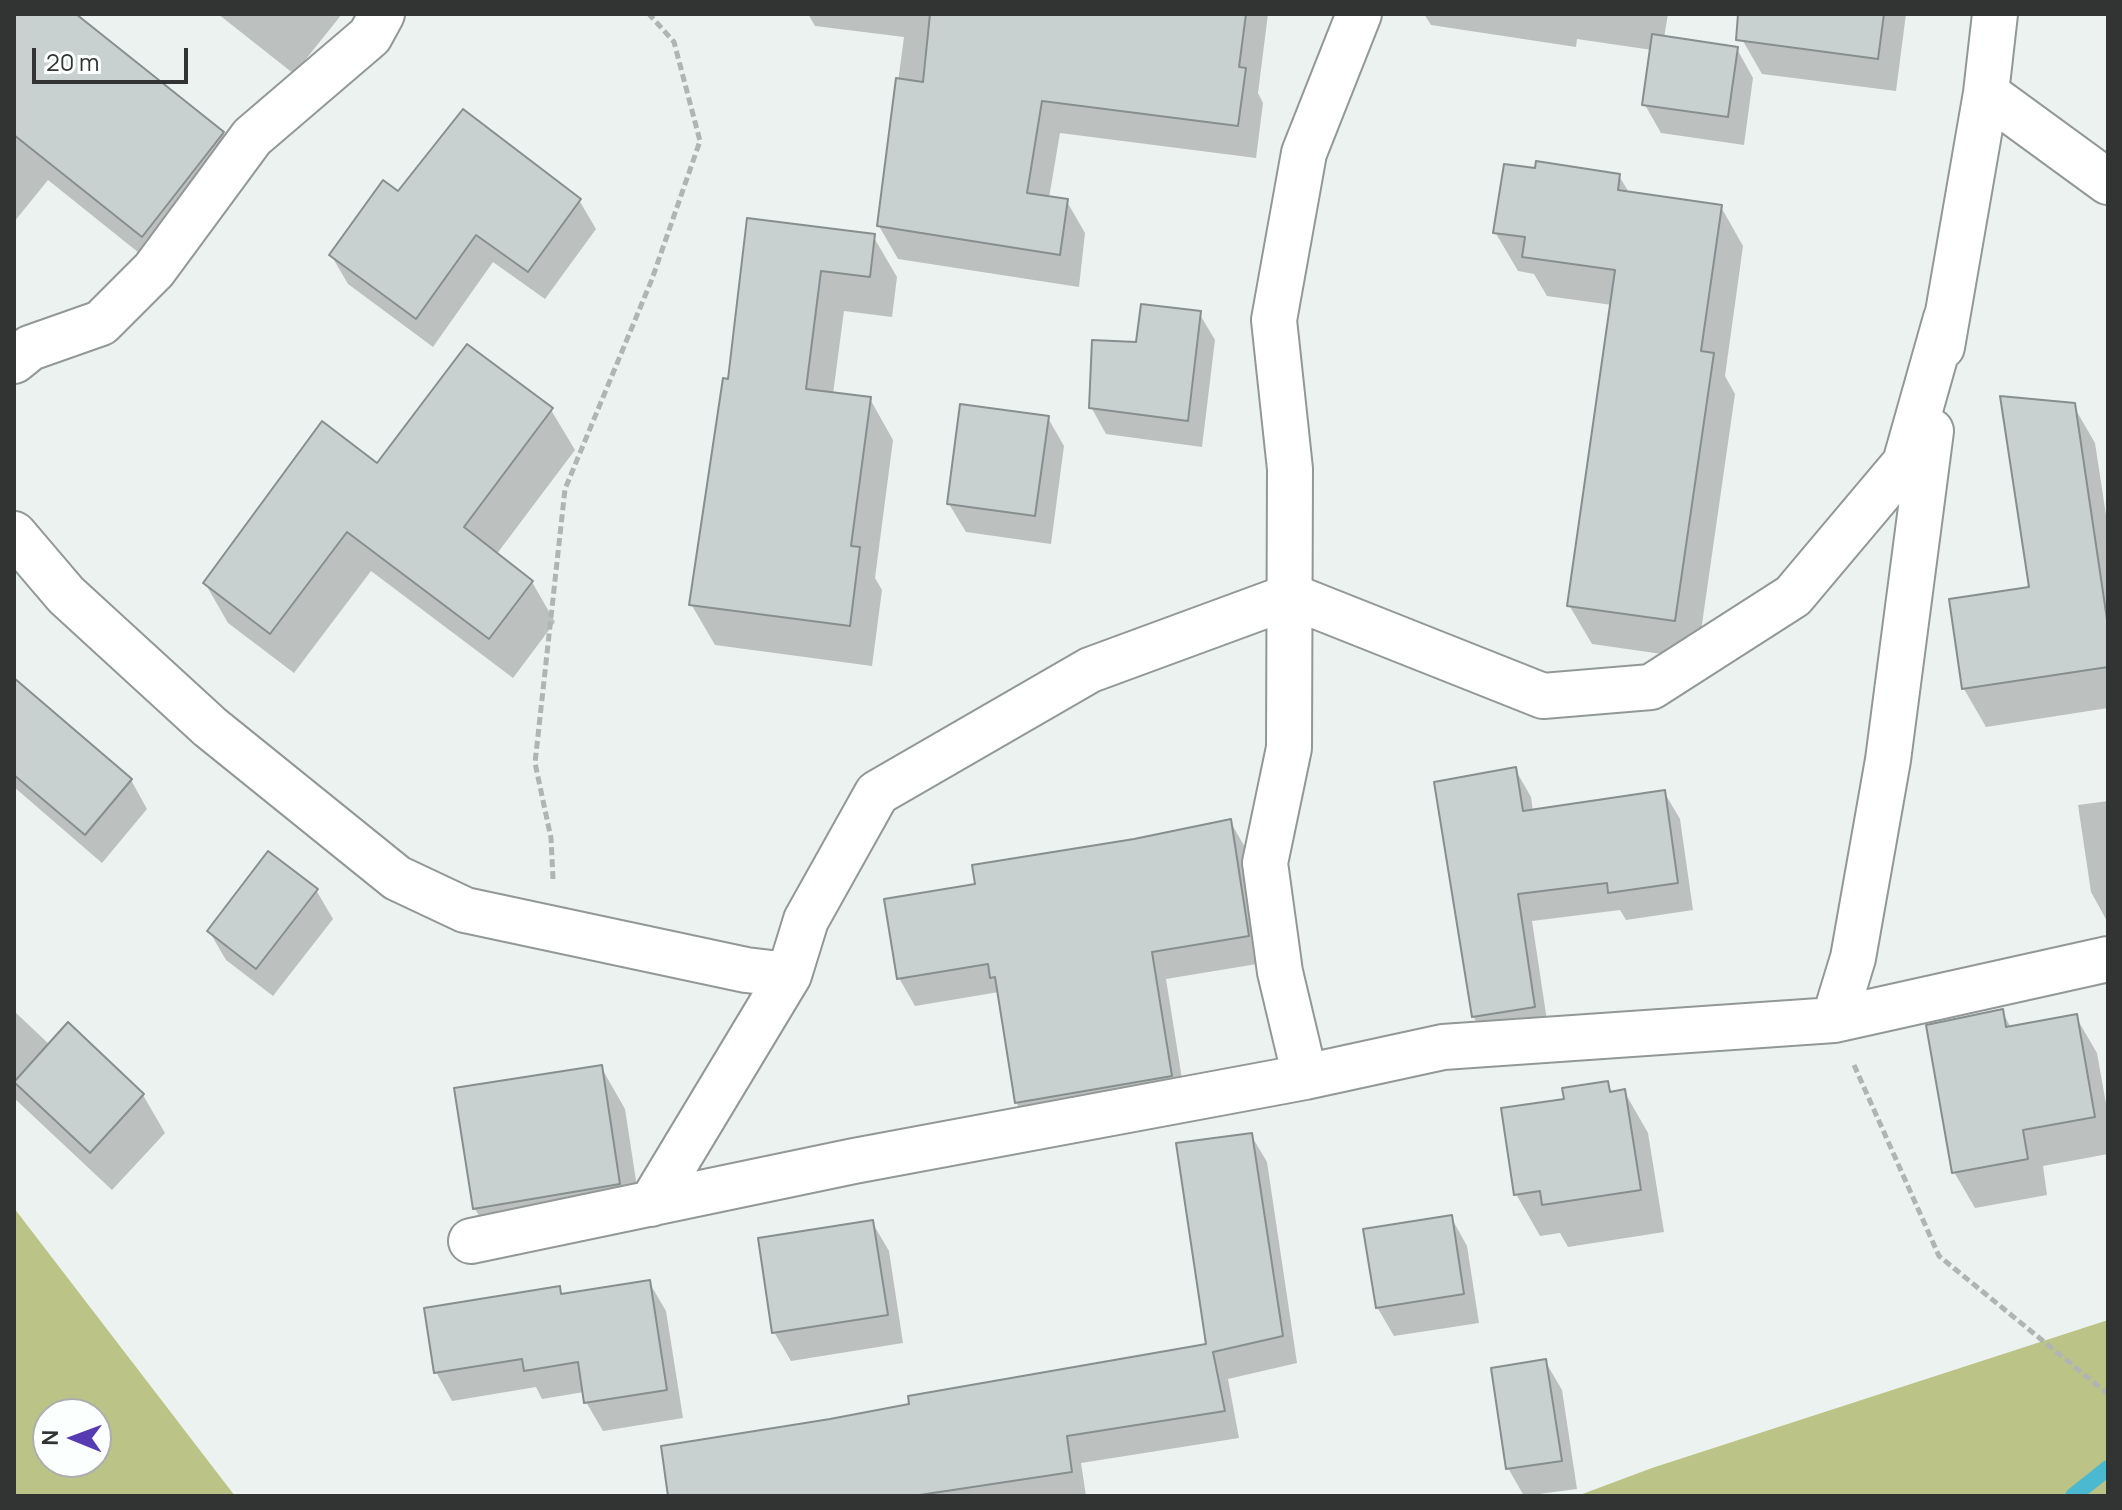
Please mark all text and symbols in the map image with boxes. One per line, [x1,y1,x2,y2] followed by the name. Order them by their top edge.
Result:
[36,32,192,82] scale bar
[46,45,99,78] text: 20 m
[32,1398,112,1478] north arrow
[35,1429,65,1446] text: N

